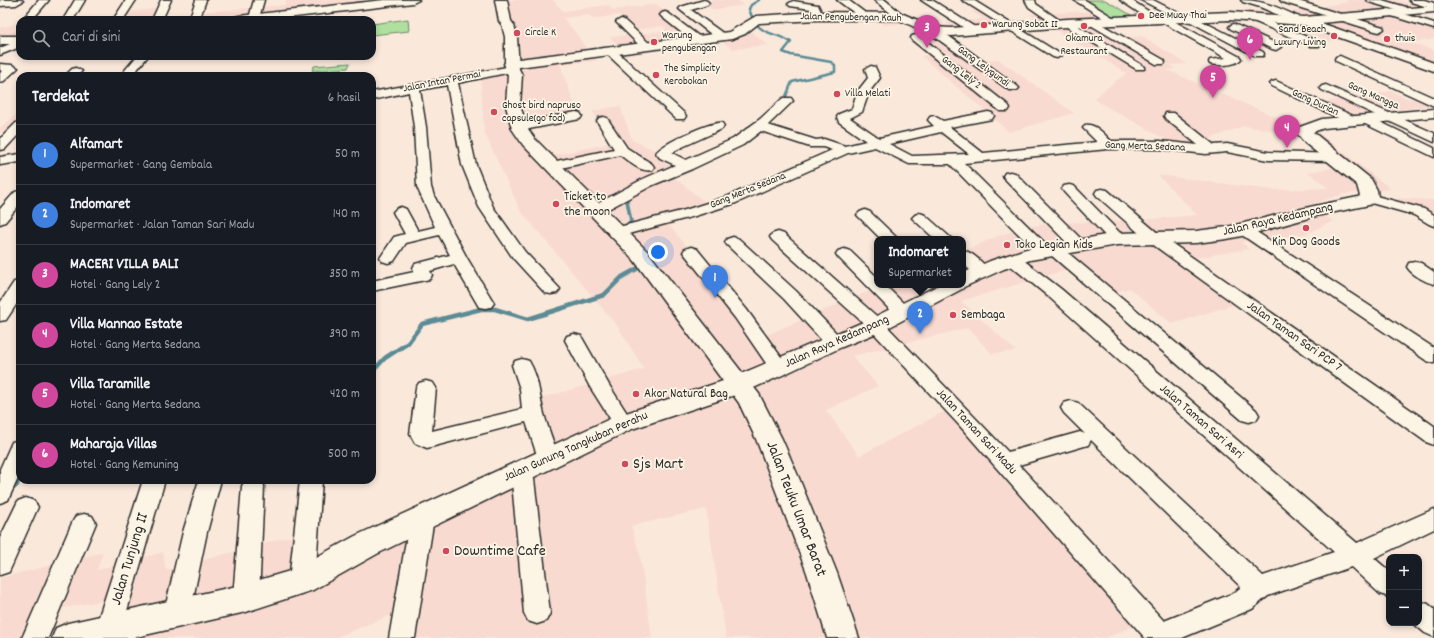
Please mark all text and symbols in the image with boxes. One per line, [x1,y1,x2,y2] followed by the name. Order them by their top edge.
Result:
[1149,8,1207,24] place label: Dee Muay Thai
[800,9,902,27] street label: Jalan Pengubengan Kauh
[1136,11,1146,21] marker: Dee Muay Thai
[914,15,940,48] pin: 3
[16,16,376,60] search box
[992,17,1058,33] place label: Warung Sobat II
[979,20,989,30] marker: Warung Sobat II
[1079,21,1089,31] marker: Okamura Restaurant
[1274,22,1326,51] place label: Sand Beach Luxury Living
[525,25,556,41] place label: Circle K
[30,27,52,49] icon: search
[62,27,120,49] text: Cari di sini
[1237,27,1263,60] pin: 6
[512,28,522,38] marker: Circle K
[662,28,716,57] place label: Warung pengubengan
[1060,31,1108,60] place label: Okamura Restaurant
[1329,31,1339,41] marker: Sand Beach Luxury Living
[1395,31,1416,47] place label: thuis
[1382,34,1392,44] marker: thuis
[649,37,659,47] marker: Warung pengubengan
[953,42,1013,92] street label: Gang Lelygundi
[938,52,985,94] street label: Gang Lely 2
[664,61,720,90] place label: The Simplicity Kerobokan
[1200,65,1226,98] pin: 5
[402,67,482,97] street label: Jalan Intan Permai
[651,70,661,80] marker: The Simplicity Kerobokan
[1345,78,1402,115] street label: Gang Mangga
[1289,85,1341,121] street label: Gang Durian
[32,86,89,110] text: Terdekat
[845,86,890,102] place label: Villa Melati
[328,89,360,108] text: 6 hasil
[832,89,842,99] marker: Villa Melati
[502,98,581,127] place label: Ghost bird napruso capsule(go fod)
[489,107,499,117] marker: Ghost bird napruso capsule(go fod)
[1274,115,1300,148] pin: 4
[70,134,123,156] text: Alfamart
[1104,138,1186,156] street label: Gang Merta Sedana
[44,145,46,164] text: 1
[335,145,360,164] text: 50 m
[70,156,212,175] text: Supermarket · Gang Gembala
[708,168,789,213] street label: Gang Merta Sedana
[564,188,610,222] place label: Ticket to the moon
[70,194,130,216] text: Indomaret
[1221,198,1335,242] street label: Jalan Raya Kedampang
[551,199,561,209] marker: Ticket to the moon
[42,205,48,224] text: 2
[333,205,360,224] text: 140 m
[70,216,254,235] text: Supermarket · Jalan Taman Sari Madu
[1301,223,1311,233] marker: Kin Dog Goods
[1272,233,1340,252] place label: Kin Dog Goods
[874,236,966,288] popup
[1015,236,1093,255] place label: Toko Legian Kids
[1002,240,1012,250] marker: Toko Legian Kids
[648,242,668,262] your location
[888,242,949,264] text: Indomaret
[70,254,178,276] text: MACERI VILLA BALI
[888,264,952,283] text: Supermarket
[42,265,48,284] text: 3
[329,265,360,284] text: 350 m
[702,265,728,298] pin: 1
[70,276,160,295] text: Hotel · Gang Lely 2
[1242,297,1346,377] street label: Jalan Taman Sari PCP 7
[907,301,933,334] pin: 2
[961,306,1006,325] place label: Sembaga
[782,310,892,374] street label: Jalan Raya Kedampang
[948,310,958,320] marker: Sembaga
[70,314,182,336] text: Villa Mannao Estate
[42,325,48,344] text: 4
[329,325,360,344] text: 390 m
[70,336,200,355] text: Hotel · Gang Merta Sedana
[70,374,150,396] text: Villa Taramille
[1155,380,1248,464] street label: Jalan Taman Sari Asri
[42,385,48,404] text: 5
[330,385,360,404] text: 420 m
[644,385,728,404] place label: Akor Natural Bag
[931,385,1021,479] street label: Jalan Taman Sari Madu
[631,389,641,399] marker: Akor Natural Bag
[70,396,200,415] text: Hotel · Gang Merta Sedana
[501,407,651,487] street label: Jalan Gunung Tangkuban Perahu
[70,434,157,456] text: Maharaja Villas
[760,438,832,580] street label: Jalan Teuku Umar Barat
[42,445,48,464] text: 6
[328,445,360,464] text: 500 m
[633,453,683,476] place label: Sjs Mart
[70,456,179,475] text: Hotel · Gang Kemuning
[620,459,630,469] marker: Sjs Mart
[105,510,155,608] street label: Jalan Tunjung II
[454,540,546,563] place label: Downtime Cafe
[441,546,451,556] marker: Downtime Cafe
[1386,554,1422,626] map controls
[1386,554,1422,590] button: +
[1386,590,1422,626] button: −

